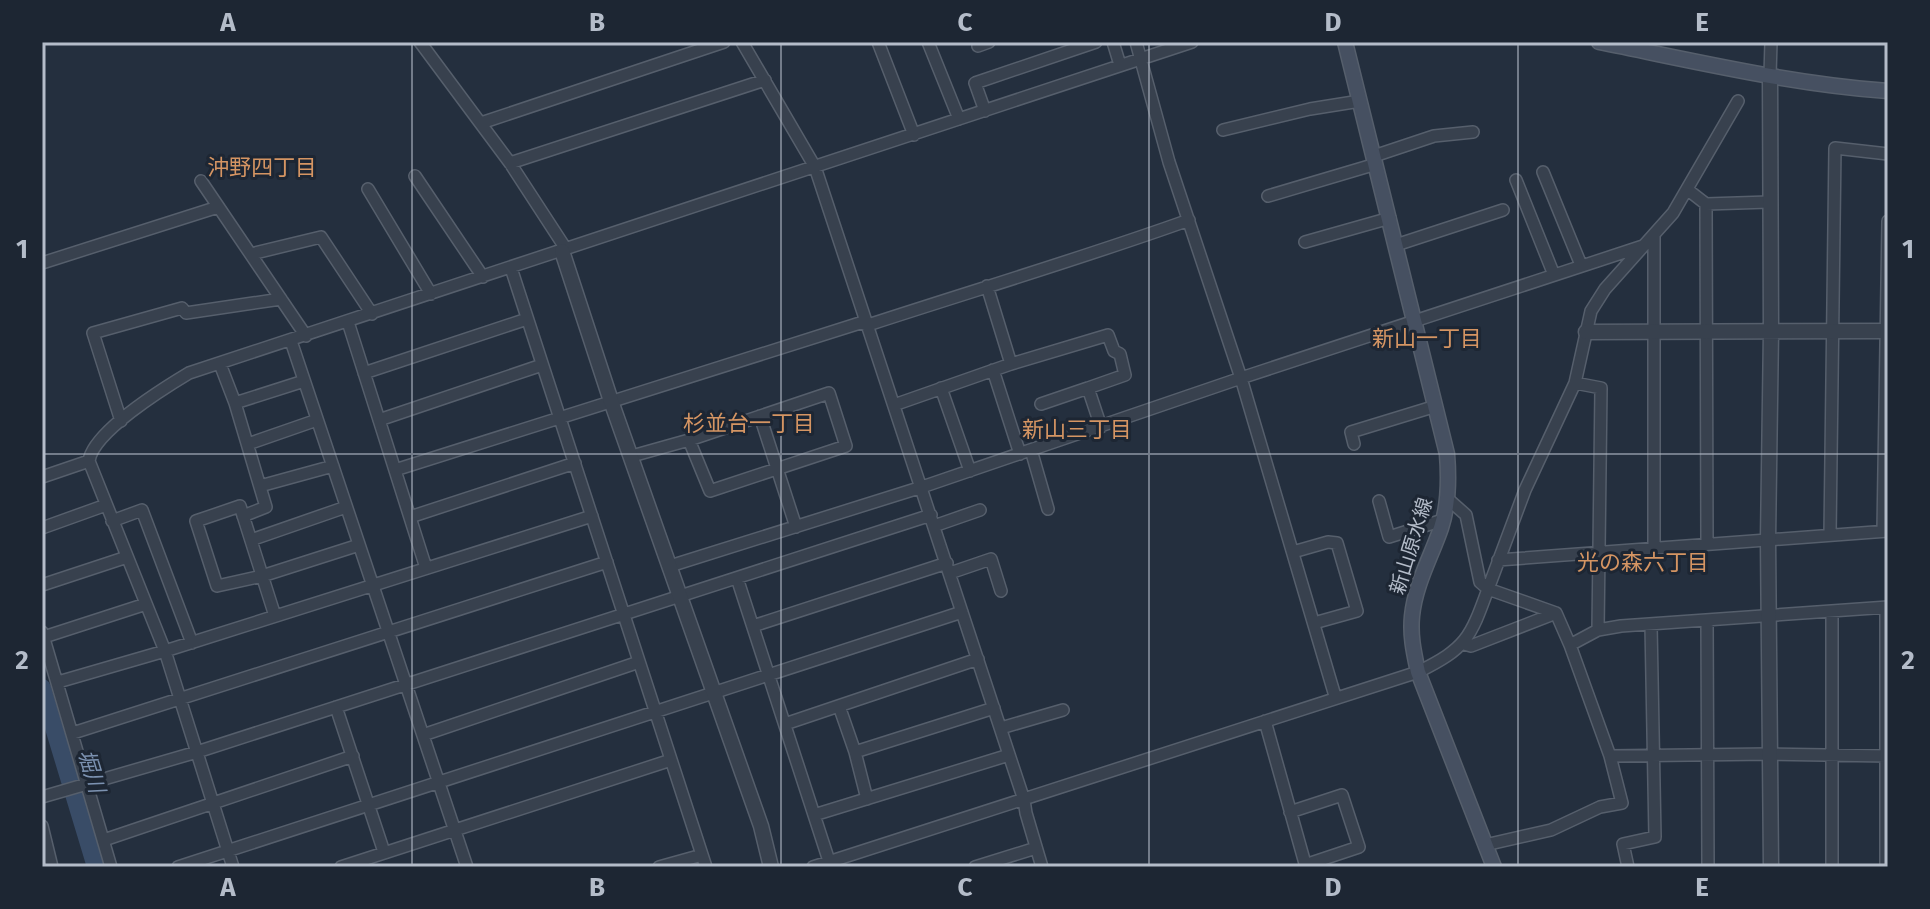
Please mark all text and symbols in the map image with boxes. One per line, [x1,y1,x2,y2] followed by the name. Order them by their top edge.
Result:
[219,7,236,38] text: A
[589,7,605,38] text: B
[958,7,973,38] text: C
[1325,7,1342,38] text: D
[1695,7,1709,38] text: E
[207,154,317,181] district label: 沖野四丁目
[16,234,28,265] text: 1
[1902,234,1914,265] text: 1
[1372,325,1482,352] district label: 新山一丁目
[683,410,815,437] district label: 杉並台一丁目
[1022,416,1132,443] district label: 新山三丁目
[1385,495,1437,597] street label: 新山原水線
[1577,549,1709,576] district label: 光の森六丁目
[15,645,29,676] text: 2
[1901,645,1915,676] text: 2
[72,746,111,798] water label: 堀川
[219,872,236,903] text: A
[589,872,605,903] text: B
[958,872,973,903] text: C
[1325,872,1342,903] text: D
[1695,872,1709,903] text: E

